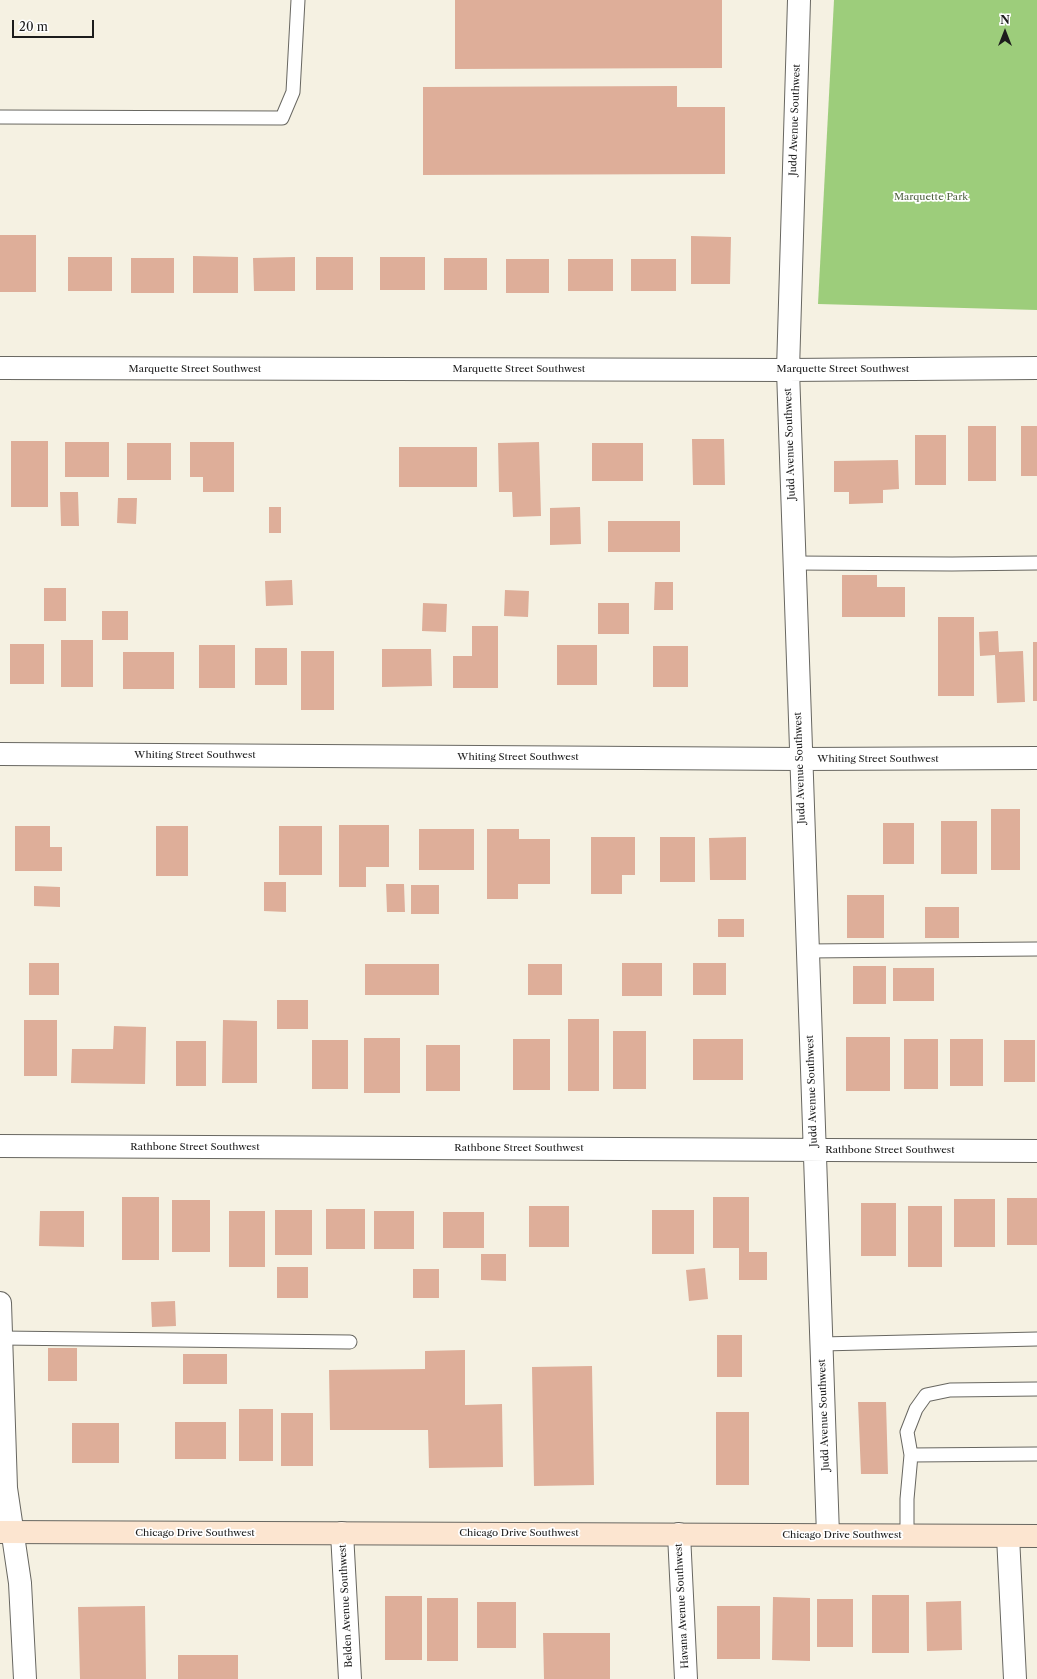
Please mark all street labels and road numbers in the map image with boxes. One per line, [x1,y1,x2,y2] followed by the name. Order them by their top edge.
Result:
[787,64,803,176] street label: Judd Avenue Southwest
[129,363,261,375] street label: Marquette Street Southwest
[453,363,585,375] street label: Marquette Street Southwest
[777,363,909,375] street label: Marquette Street Southwest
[782,388,798,500] street label: Judd Avenue Southwest
[792,712,808,824] street label: Judd Avenue Southwest
[134,749,256,761] street label: Whiting Street Southwest
[457,751,579,763] street label: Whiting Street Southwest
[817,753,939,765] street label: Whiting Street Southwest
[804,1035,820,1147] street label: Judd Avenue Southwest
[130,1141,260,1153] street label: Rathbone Street Southwest
[454,1142,584,1154] street label: Rathbone Street Southwest
[825,1144,955,1156] street label: Rathbone Street Southwest
[816,1359,832,1471] street label: Judd Avenue Southwest
[135,1527,255,1539] street label: Chicago Drive Southwest
[459,1527,579,1539] street label: Chicago Drive Southwest
[782,1529,902,1541] street label: Chicago Drive Southwest
[673,1543,691,1669] street label: Havana Avenue Southwest
[337,1544,355,1668] street label: Belden Avenue Southwest

